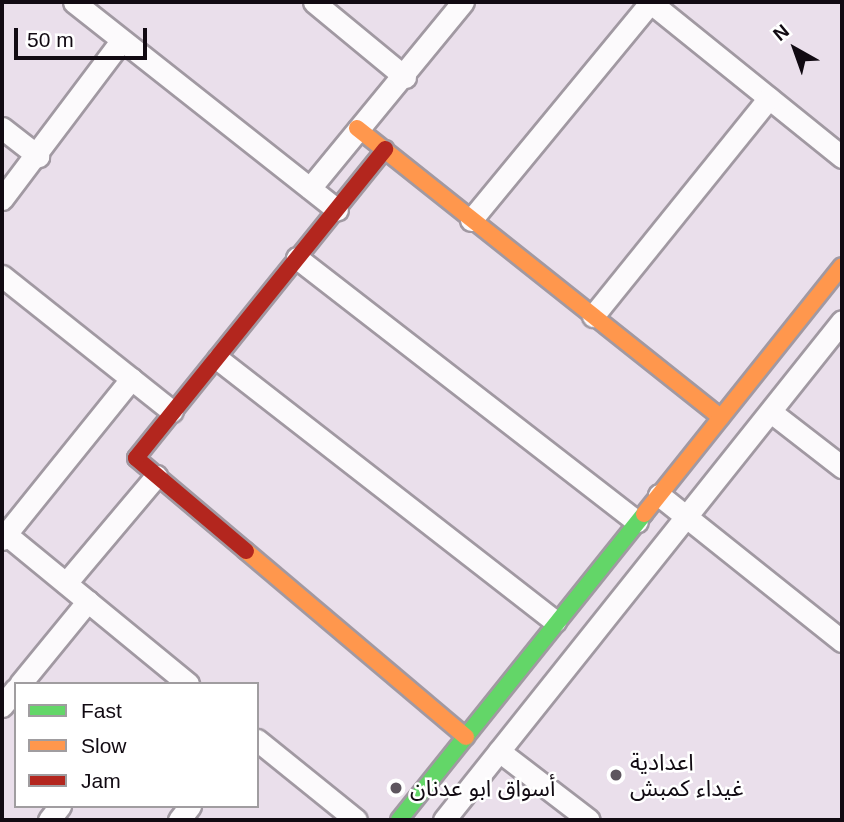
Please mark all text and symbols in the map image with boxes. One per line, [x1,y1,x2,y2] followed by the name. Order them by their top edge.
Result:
[18,14,150,58] scale bar
[760,14,830,84] north arrow
[769,20,793,45] text: N
[27,28,74,51] text: 50 m
[14,682,259,808] legend
[81,699,122,722] text: Fast
[81,734,127,757] text: Slow
[630,748,744,802] place label: اعدادية غيداء كمبش
[608,767,624,783] marker: اعدادية غيداء كمبش
[81,769,121,792] text: Jam
[410,774,555,802] place label: أسواق ابو عدنان
[388,780,404,796] marker: أسواق ابو عدنان

